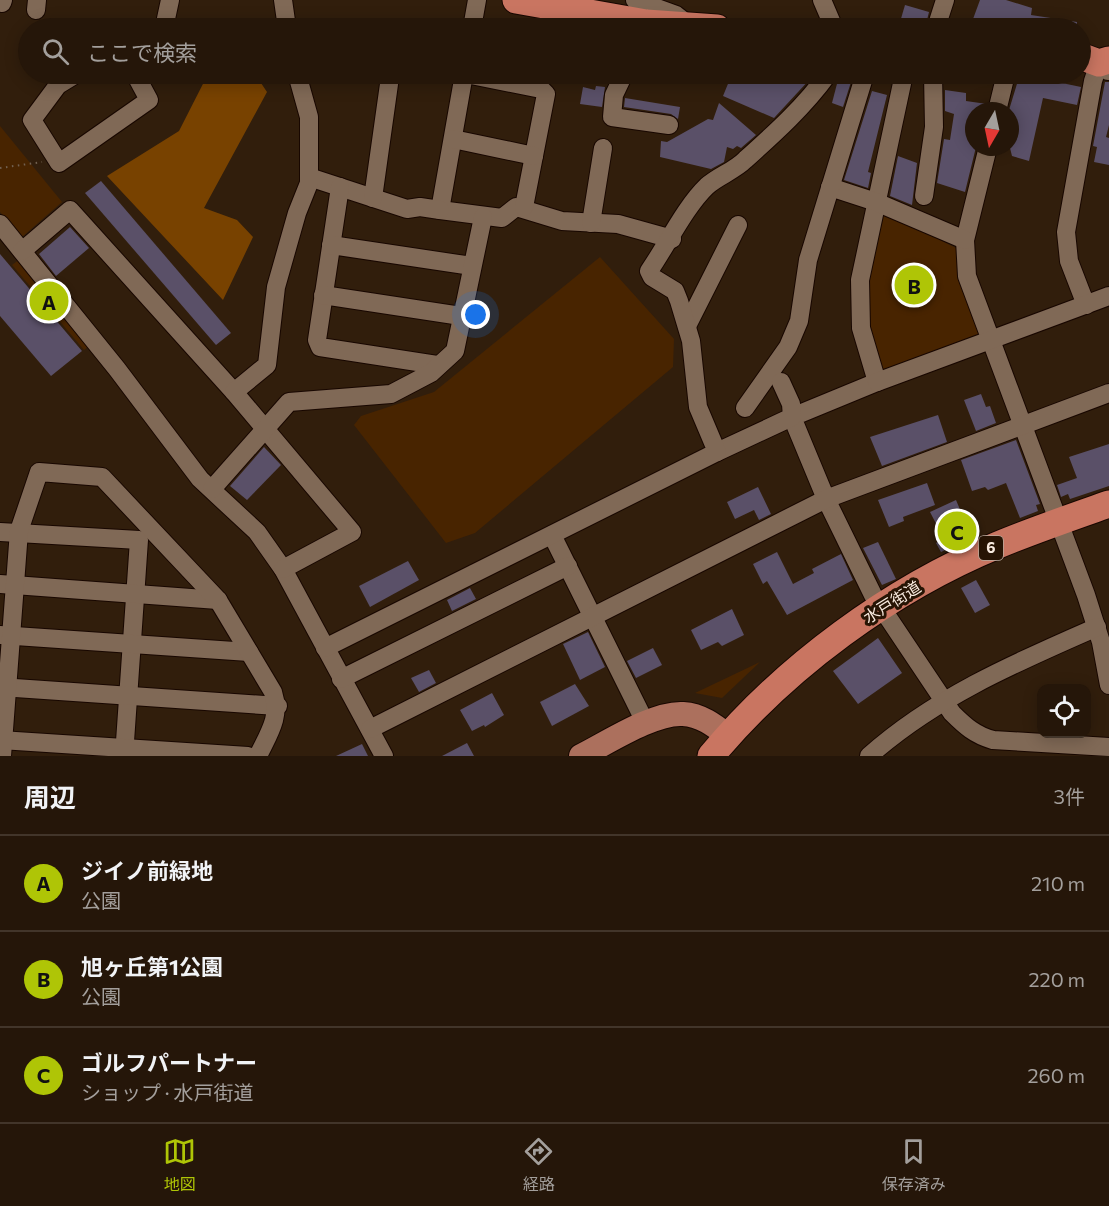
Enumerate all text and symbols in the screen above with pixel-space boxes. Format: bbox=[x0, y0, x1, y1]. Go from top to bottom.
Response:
search box bbox=[18, 18, 1091, 84]
icon: search bbox=[39, 35, 72, 68]
text: ここで検索 bbox=[87, 39, 197, 66]
north arrow bbox=[965, 102, 1019, 156]
pin: B bbox=[894, 262, 934, 308]
pin: A bbox=[29, 278, 68, 324]
your location bbox=[461, 300, 490, 329]
pin: C bbox=[938, 508, 976, 554]
road number: 6 bbox=[979, 536, 1003, 560]
street label: 水戸街道 bbox=[860, 577, 924, 627]
map controls bbox=[1037, 684, 1091, 738]
button: locate bbox=[1037, 684, 1091, 738]
text: 周辺 bbox=[24, 781, 76, 812]
text: 3件 bbox=[1054, 784, 1085, 808]
text: ジイノ前緑地 bbox=[81, 857, 213, 884]
text: A bbox=[36, 871, 51, 895]
text: 210 m bbox=[1031, 871, 1085, 895]
text: 公園 bbox=[81, 888, 121, 912]
text: 旭ヶ丘第1公園 bbox=[81, 953, 223, 980]
text: B bbox=[37, 967, 50, 991]
text: 220 m bbox=[1029, 967, 1085, 991]
text: 公園 bbox=[81, 984, 121, 1008]
text: ゴルフパートナー bbox=[81, 1049, 257, 1076]
text: C bbox=[37, 1063, 50, 1087]
text: 260 m bbox=[1027, 1063, 1085, 1087]
text: ショップ · 水戸街道 bbox=[81, 1080, 253, 1104]
tab: 地図 bbox=[163, 1135, 196, 1195]
tab: 経路 bbox=[522, 1135, 555, 1195]
tab: 保存済み bbox=[882, 1135, 946, 1195]

